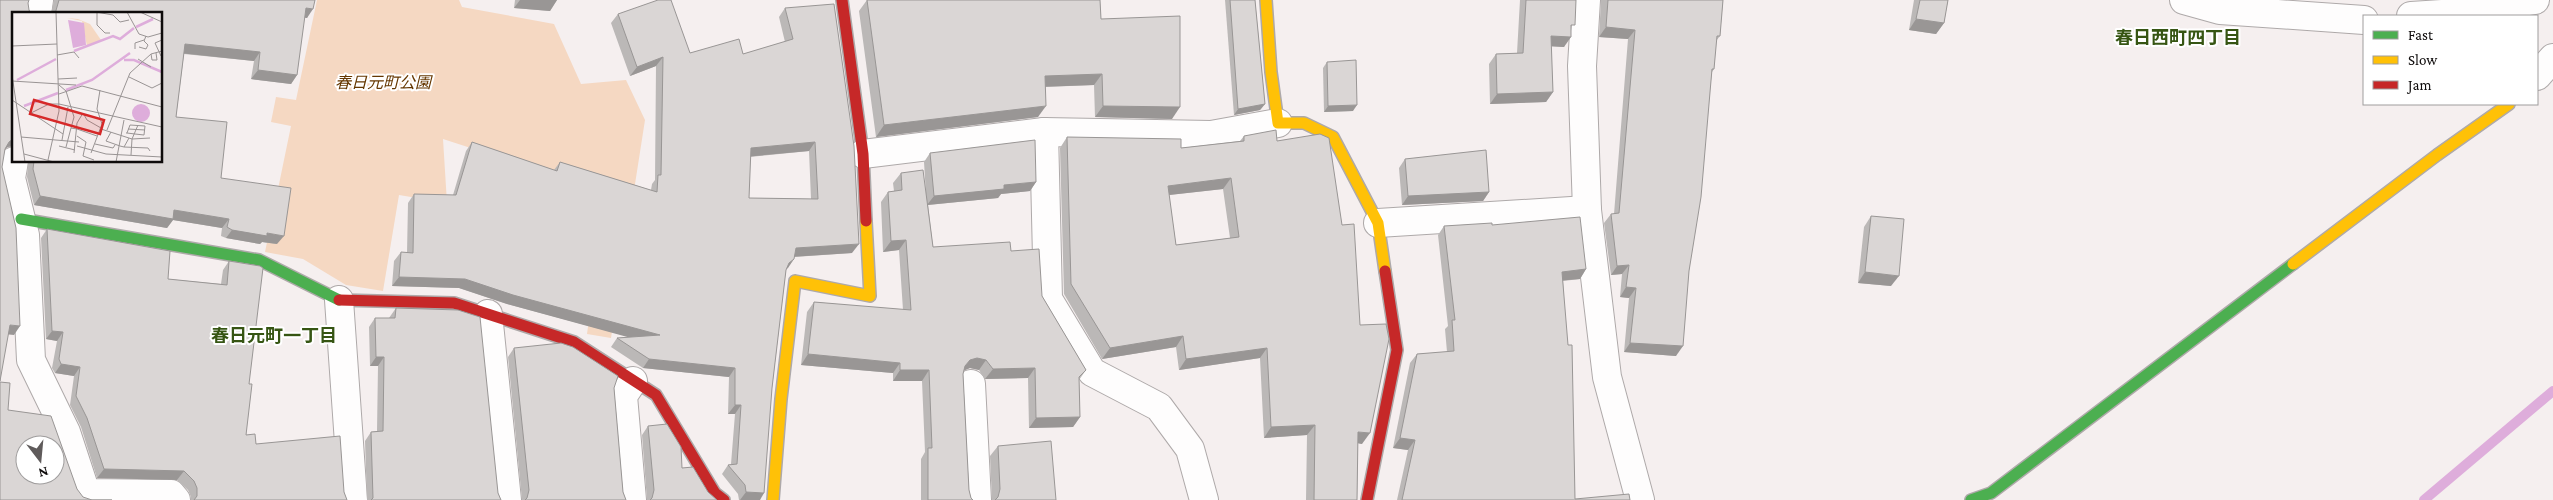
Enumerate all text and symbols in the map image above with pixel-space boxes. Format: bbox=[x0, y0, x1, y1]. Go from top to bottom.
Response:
inset map bbox=[12, 12, 162, 162]
legend bbox=[2363, 15, 2538, 105]
text: Fast bbox=[2408, 27, 2434, 43]
district label: 春日西町四丁目 bbox=[2115, 28, 2241, 48]
text: Slow bbox=[2408, 52, 2438, 68]
park label: 春日元町公園 bbox=[335, 74, 433, 91]
text: Jam bbox=[2406, 77, 2431, 94]
district label: 春日元町一丁目 bbox=[211, 326, 337, 346]
north arrow bbox=[15, 435, 65, 485]
text: N bbox=[36, 463, 50, 482]

